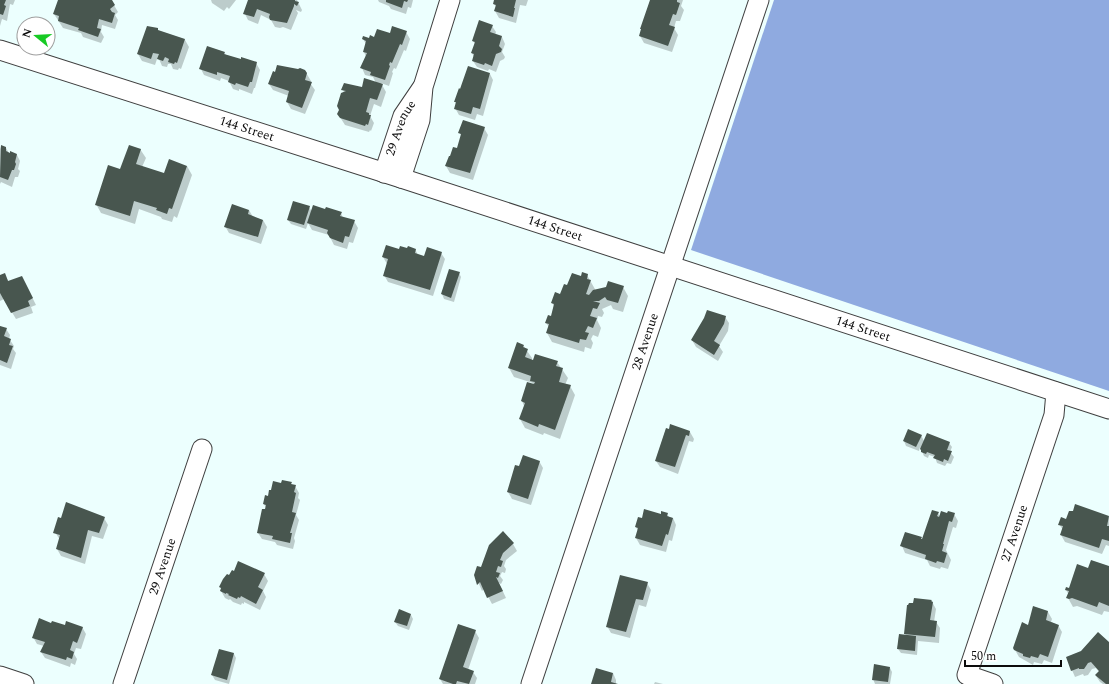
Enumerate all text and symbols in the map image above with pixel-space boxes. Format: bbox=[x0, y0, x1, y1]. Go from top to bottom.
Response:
north arrow bbox=[16, 16, 56, 56]
text: N bbox=[17, 26, 36, 40]
street label: 29 Avenue bbox=[380, 96, 421, 159]
street label: 144 Street bbox=[217, 111, 277, 147]
street label: 144 Street bbox=[525, 210, 586, 247]
street label: 28 Avenue bbox=[626, 310, 664, 373]
street label: 144 Street bbox=[833, 310, 894, 347]
street label: 27 Avenue bbox=[996, 502, 1033, 564]
street label: 29 Avenue bbox=[144, 535, 181, 598]
scale bar bbox=[965, 642, 1061, 668]
text: 50 m bbox=[971, 647, 996, 666]

